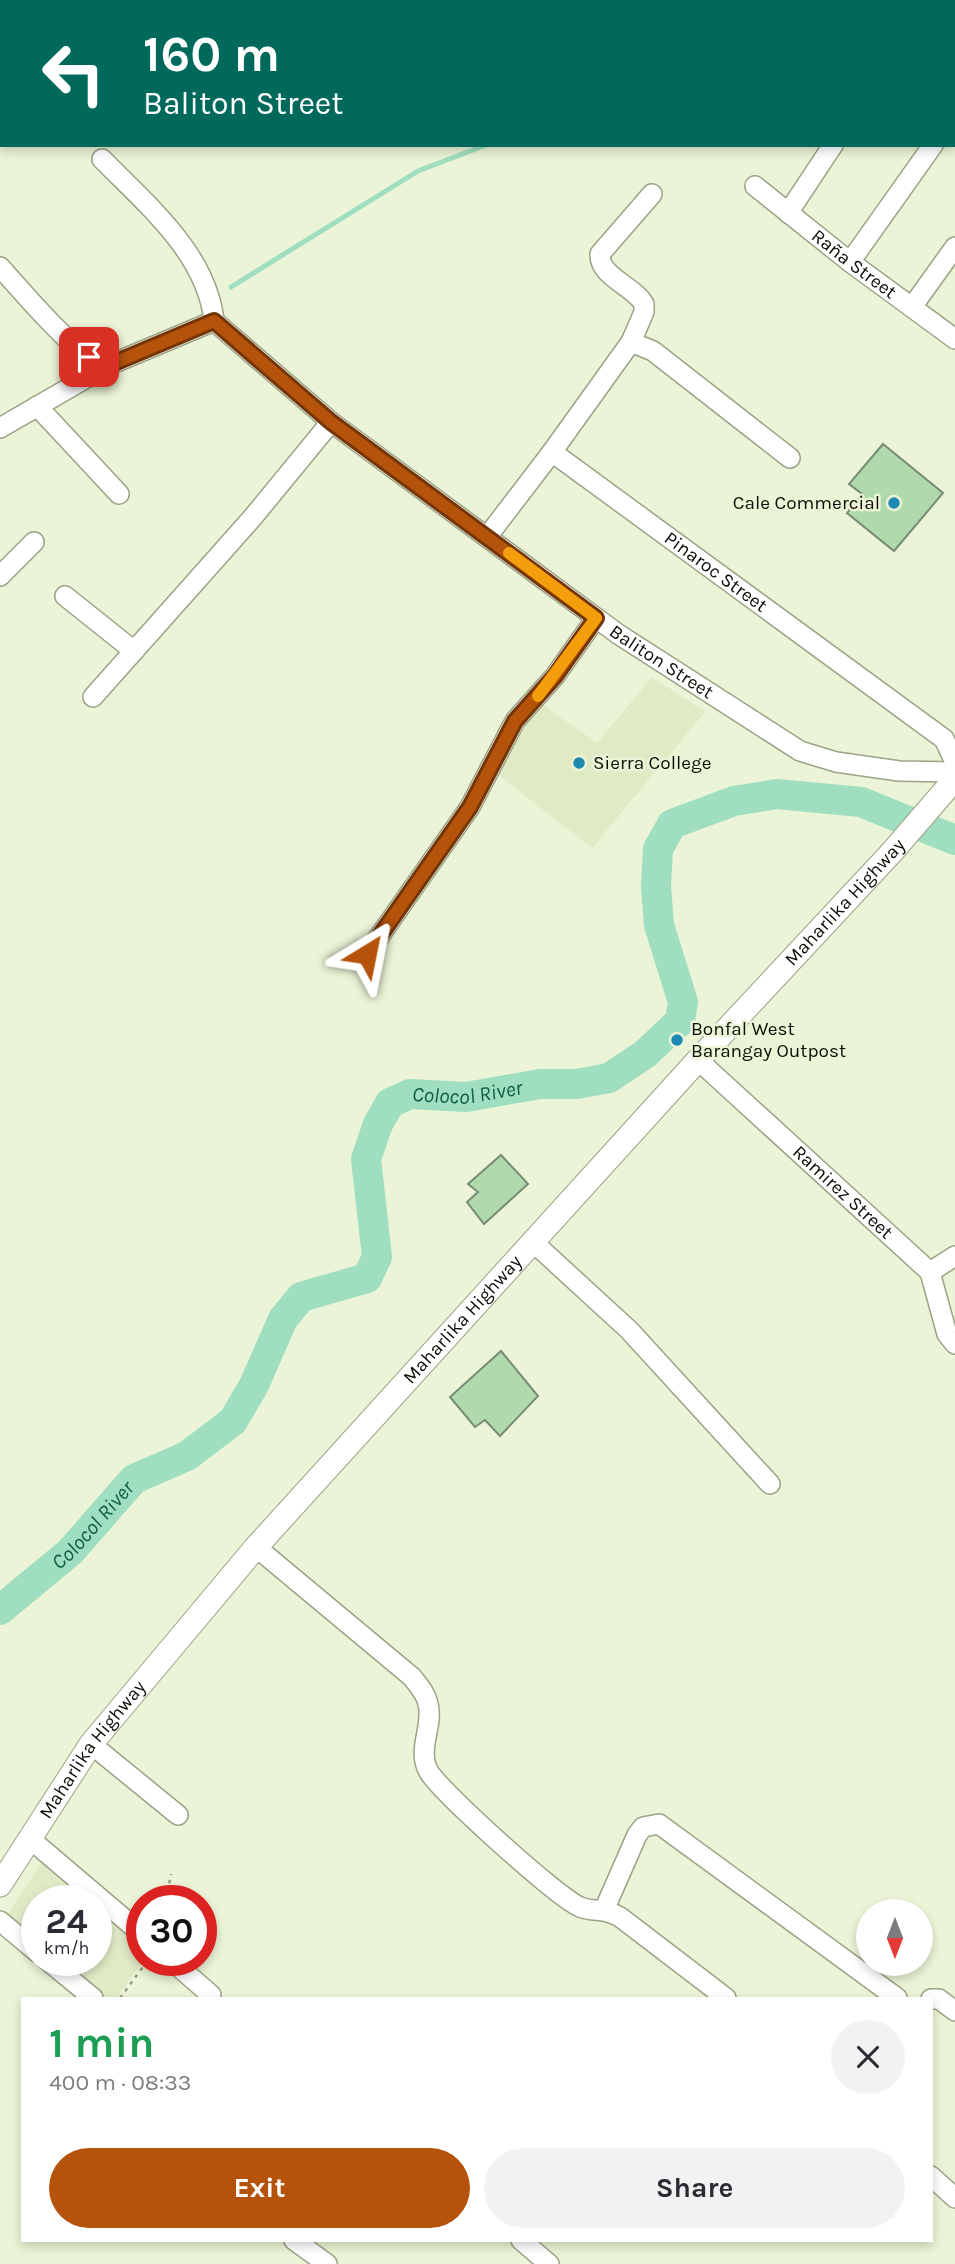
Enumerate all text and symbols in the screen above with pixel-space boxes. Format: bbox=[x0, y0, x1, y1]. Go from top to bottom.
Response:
text: 160 m bbox=[143, 26, 280, 83]
icon: left bbox=[28, 28, 119, 119]
text: Baliton Street bbox=[143, 85, 343, 122]
street label: Raña Street bbox=[807, 225, 901, 303]
pin bbox=[59, 327, 119, 387]
icon: arrive bbox=[70, 338, 108, 376]
place label: Cale Commercial bbox=[733, 492, 880, 514]
marker: Cale Commercial bbox=[886, 495, 902, 511]
street label: Pinaroc Street bbox=[660, 527, 771, 617]
street label: Baliton Street bbox=[605, 620, 717, 703]
place label: Sierra College bbox=[593, 752, 712, 774]
marker: Sierra College bbox=[571, 755, 587, 771]
street label: Maharlika Highway bbox=[780, 834, 910, 970]
position arrow bbox=[330, 917, 404, 991]
place label: Bonfal West Barangay Outpost bbox=[691, 1018, 846, 1062]
marker: Bonfal West Barangay Outpost bbox=[669, 1032, 685, 1048]
water label: Colocol River bbox=[411, 1075, 525, 1109]
street label: Ramirez Street bbox=[788, 1141, 897, 1243]
street label: Maharlika Highway bbox=[399, 1251, 526, 1388]
water label: Colocol River bbox=[47, 1475, 139, 1574]
street label: Maharlika Highway bbox=[35, 1676, 150, 1823]
speed limit sign: 30 bbox=[126, 1885, 217, 1976]
north arrow bbox=[856, 1899, 933, 1976]
map controls bbox=[856, 1899, 933, 1976]
text: 24 bbox=[46, 1901, 88, 1942]
text: km/h bbox=[44, 1937, 89, 1959]
text: 1 min bbox=[49, 2018, 154, 2068]
button: close bbox=[831, 2020, 905, 2094]
text: 400 m · 08:33 bbox=[49, 2069, 191, 2096]
button: Exit bbox=[49, 2148, 470, 2228]
button: Share bbox=[484, 2148, 905, 2228]

